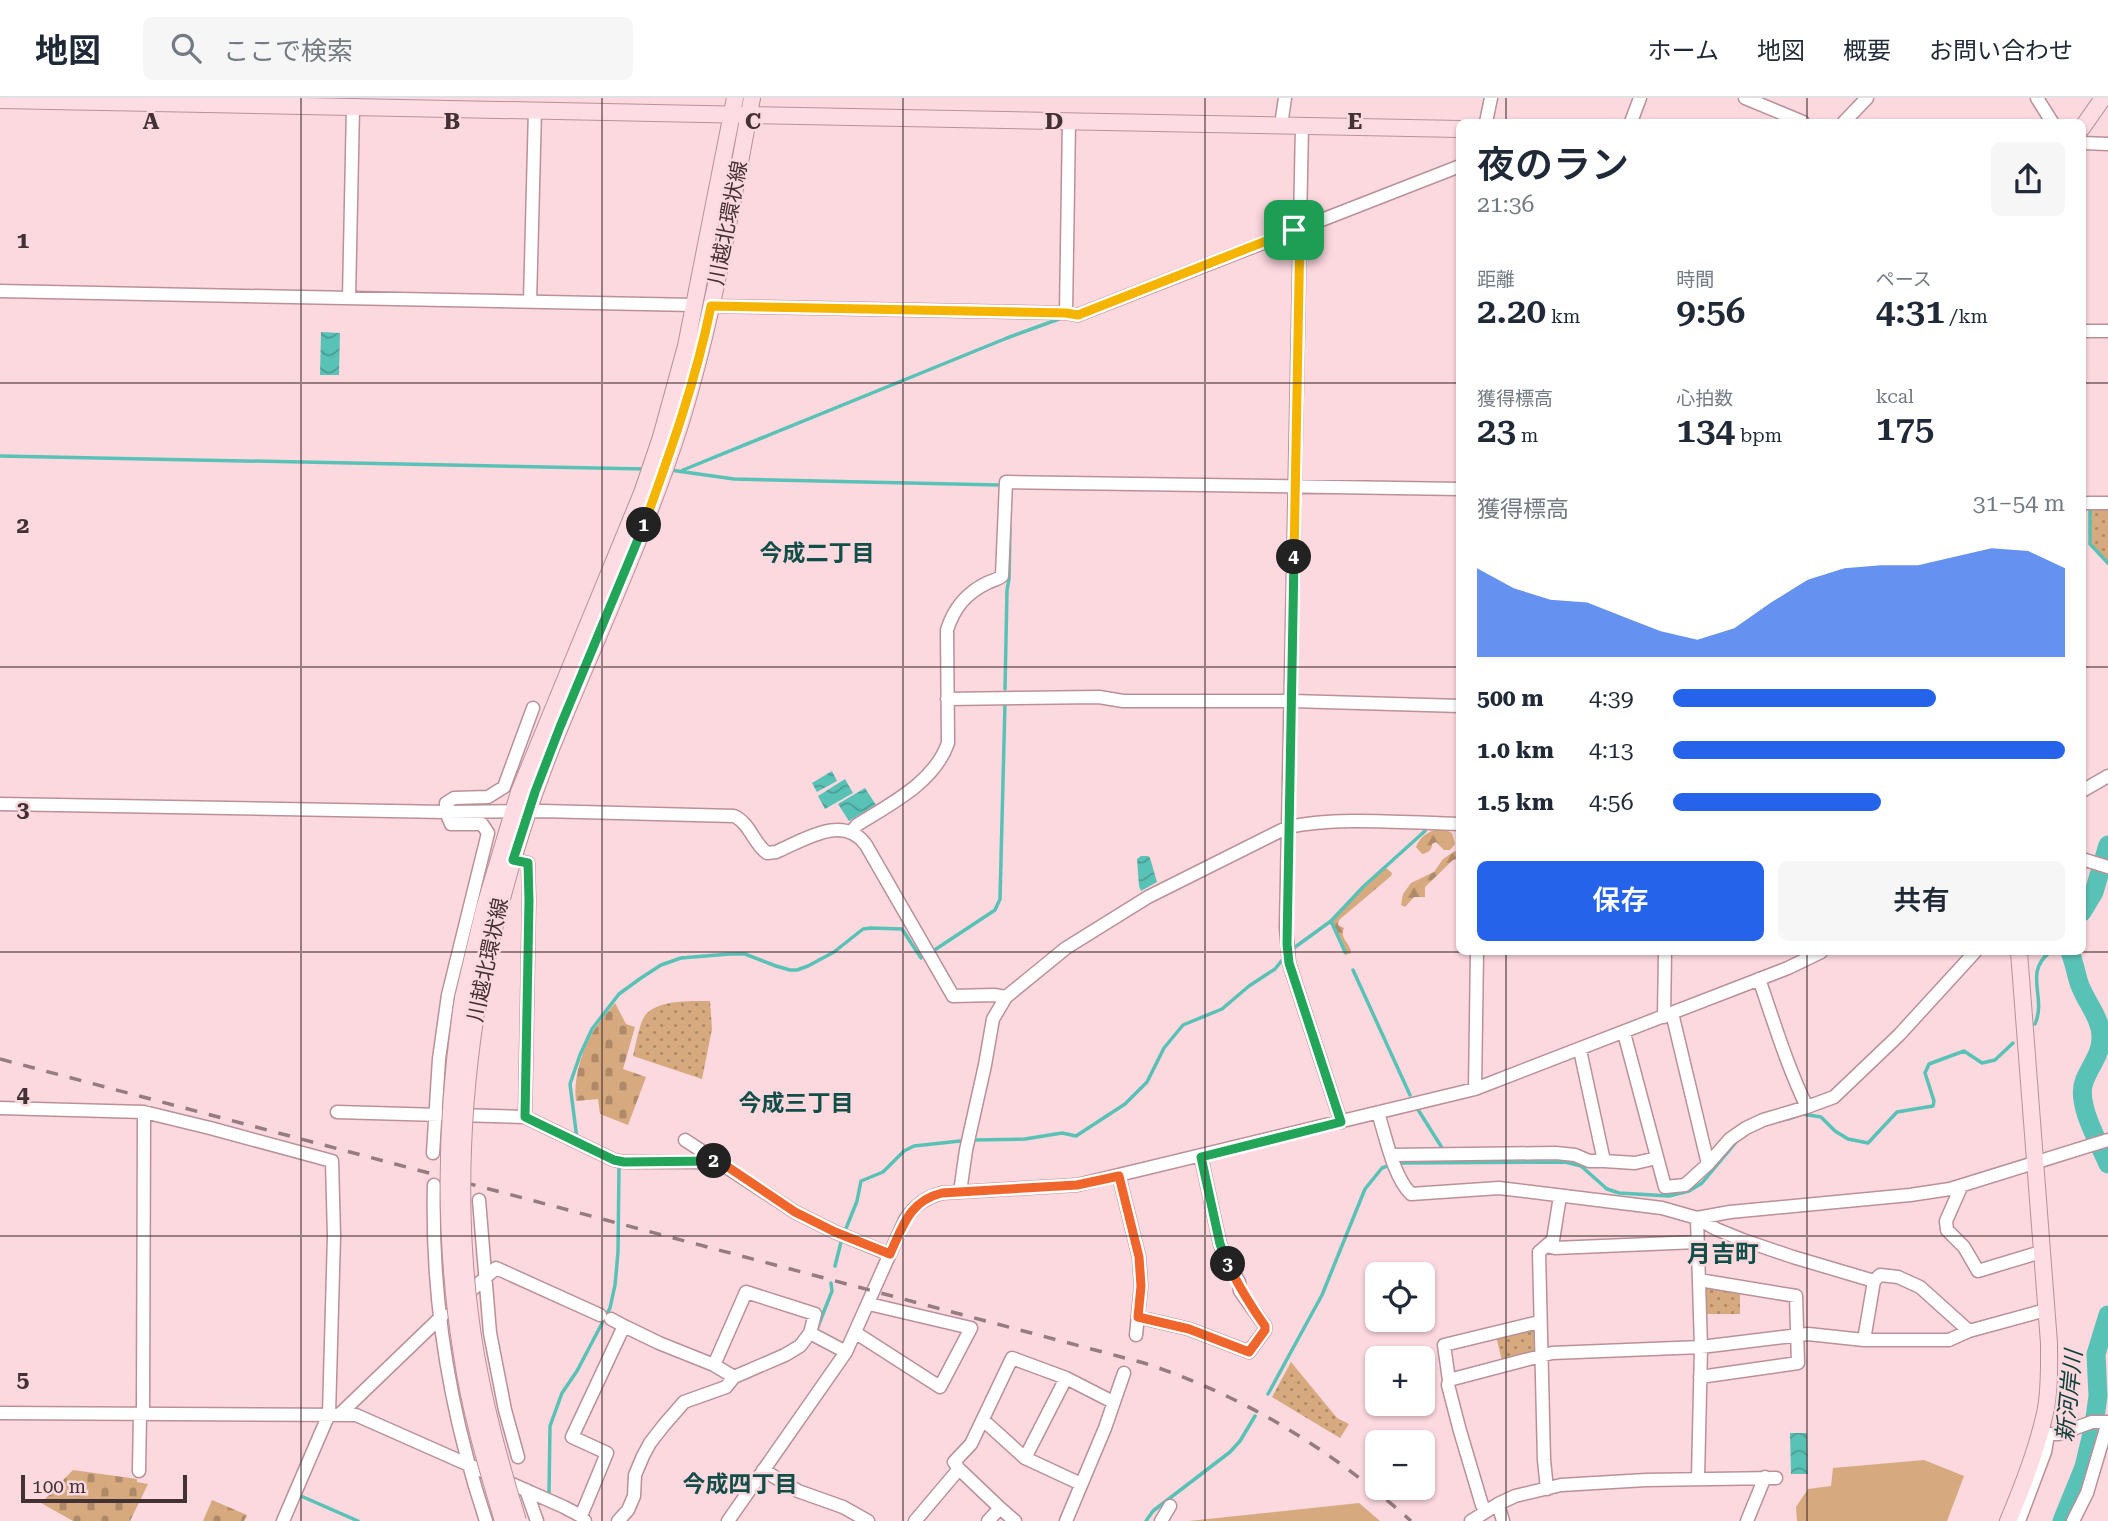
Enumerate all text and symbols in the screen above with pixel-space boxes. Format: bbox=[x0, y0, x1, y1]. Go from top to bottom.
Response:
search box bbox=[143, 17, 633, 80]
icon: search bbox=[167, 29, 205, 67]
text: 地図 bbox=[35, 31, 101, 70]
text: ここで検索 bbox=[223, 36, 353, 66]
text: ホーム bbox=[1648, 37, 1719, 65]
text: 地図 bbox=[1757, 37, 1805, 65]
text: 概要 bbox=[1843, 37, 1891, 65]
text: お問い合わせ bbox=[1929, 37, 2073, 65]
text: A bbox=[143, 108, 160, 135]
text: B bbox=[444, 108, 460, 135]
text: C bbox=[745, 108, 761, 135]
text: D bbox=[1045, 108, 1063, 135]
text: E bbox=[1348, 108, 1362, 135]
button: share bbox=[1991, 142, 2065, 216]
text: 夜のラン bbox=[1477, 143, 1629, 187]
street label: 川越北環状線 bbox=[704, 159, 752, 287]
text: 21:36 bbox=[1477, 191, 1534, 218]
pin bbox=[1264, 200, 1324, 260]
icon: arrive bbox=[1275, 211, 1313, 249]
text: 1 bbox=[17, 227, 30, 254]
text: 距離 bbox=[1477, 268, 1515, 291]
text: 時間 bbox=[1676, 268, 1714, 291]
text: ペース bbox=[1876, 268, 1932, 291]
text: 2.20 bbox=[1477, 291, 1546, 332]
text: 9:56 bbox=[1676, 291, 1745, 332]
text: 4:31 bbox=[1876, 291, 1945, 332]
text: km bbox=[1546, 305, 1580, 328]
text: /km bbox=[1945, 305, 1988, 328]
text: kcal bbox=[1876, 385, 1914, 408]
text: 獲得標高 bbox=[1477, 387, 1553, 410]
text: 心拍数 bbox=[1676, 387, 1733, 410]
text: 175 bbox=[1876, 408, 1934, 449]
text: 23 bbox=[1477, 410, 1516, 451]
text: 134 bbox=[1676, 410, 1735, 451]
text: m bbox=[1516, 424, 1538, 447]
text: bpm bbox=[1735, 424, 1782, 447]
text: 31–54 m bbox=[1973, 490, 2065, 517]
text: 獲得標高 bbox=[1477, 496, 1569, 523]
pin: 1 bbox=[626, 508, 662, 542]
text: 2 bbox=[17, 512, 29, 539]
text: 1 bbox=[638, 513, 649, 536]
district label: 今成二丁目 bbox=[760, 540, 875, 567]
pin: 4 bbox=[1276, 540, 1312, 574]
text: 4 bbox=[1288, 545, 1299, 568]
text: 500 m bbox=[1477, 685, 1544, 712]
text: 4:39 bbox=[1589, 685, 1634, 712]
text: 1.0 km bbox=[1477, 737, 1554, 764]
text: 4:13 bbox=[1589, 737, 1634, 764]
text: 1.5 km bbox=[1477, 789, 1554, 816]
text: 4:56 bbox=[1589, 789, 1634, 816]
text: 3 bbox=[17, 796, 30, 823]
button: 保存 bbox=[1477, 861, 1764, 941]
button: 共有 bbox=[1778, 861, 2065, 941]
street label: 川越北環状線 bbox=[463, 896, 513, 1024]
text: 4 bbox=[17, 1081, 30, 1108]
district label: 今成三丁目 bbox=[739, 1090, 854, 1117]
pin: 2 bbox=[696, 1144, 732, 1178]
text: 2 bbox=[708, 1149, 719, 1172]
district label: 月吉町 bbox=[1687, 1240, 1759, 1268]
pin: 3 bbox=[1210, 1246, 1246, 1282]
text: 3 bbox=[1222, 1252, 1233, 1275]
map controls bbox=[1365, 1262, 1435, 1500]
button: locate bbox=[1365, 1262, 1435, 1332]
button: + bbox=[1365, 1346, 1435, 1416]
water label: 新河岸川 bbox=[2051, 1346, 2088, 1443]
text: 5 bbox=[17, 1366, 30, 1393]
button: − bbox=[1365, 1430, 1435, 1500]
district label: 今成四丁目 bbox=[683, 1471, 798, 1498]
scale bar bbox=[21, 1472, 187, 1504]
text: 100 m bbox=[32, 1475, 86, 1498]

